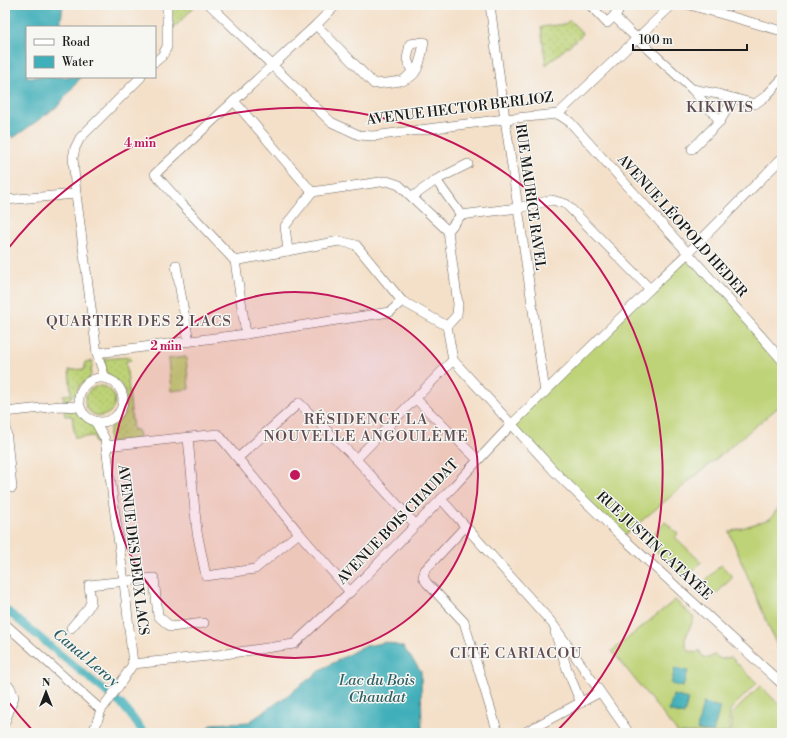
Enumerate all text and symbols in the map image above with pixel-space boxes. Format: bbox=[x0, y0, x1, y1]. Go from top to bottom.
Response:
legend bbox=[26, 26, 156, 78]
scale bar bbox=[633, 26, 747, 52]
text: 100 m bbox=[639, 33, 673, 48]
text: Road bbox=[62, 35, 90, 50]
text: Water bbox=[61, 55, 94, 70]
street label: AVENUE HECTOR BERLIOZ bbox=[364, 89, 555, 130]
district label: KIKIWIS bbox=[686, 98, 754, 117]
street label: RUE MAURICE RAVEL bbox=[511, 123, 549, 271]
text: 4 min bbox=[124, 136, 157, 151]
street label: AVENUE LÉOPOLD HEDER bbox=[613, 149, 752, 301]
district label: QUARTIER DES 2 LACS bbox=[46, 312, 232, 331]
text: 2 min bbox=[150, 339, 182, 354]
district label: RÉSIDENCE LA NOUVELLE ANGOULÈME bbox=[263, 409, 469, 446]
street label: AVENUE BOIS CHAUDAT bbox=[333, 455, 463, 589]
street label: AVENUE DES DEUX LACS bbox=[113, 463, 152, 636]
centre of rings bbox=[288, 468, 302, 482]
street label: RUE JUSTIN CATAYÉE bbox=[592, 486, 717, 604]
water label: Canal Leroy bbox=[49, 625, 124, 692]
district label: CITÉ CARIACOU bbox=[450, 643, 582, 663]
water label: Lac du Bois Chaudat bbox=[338, 671, 415, 707]
north arrow bbox=[26, 672, 66, 712]
text: N bbox=[42, 676, 51, 690]

